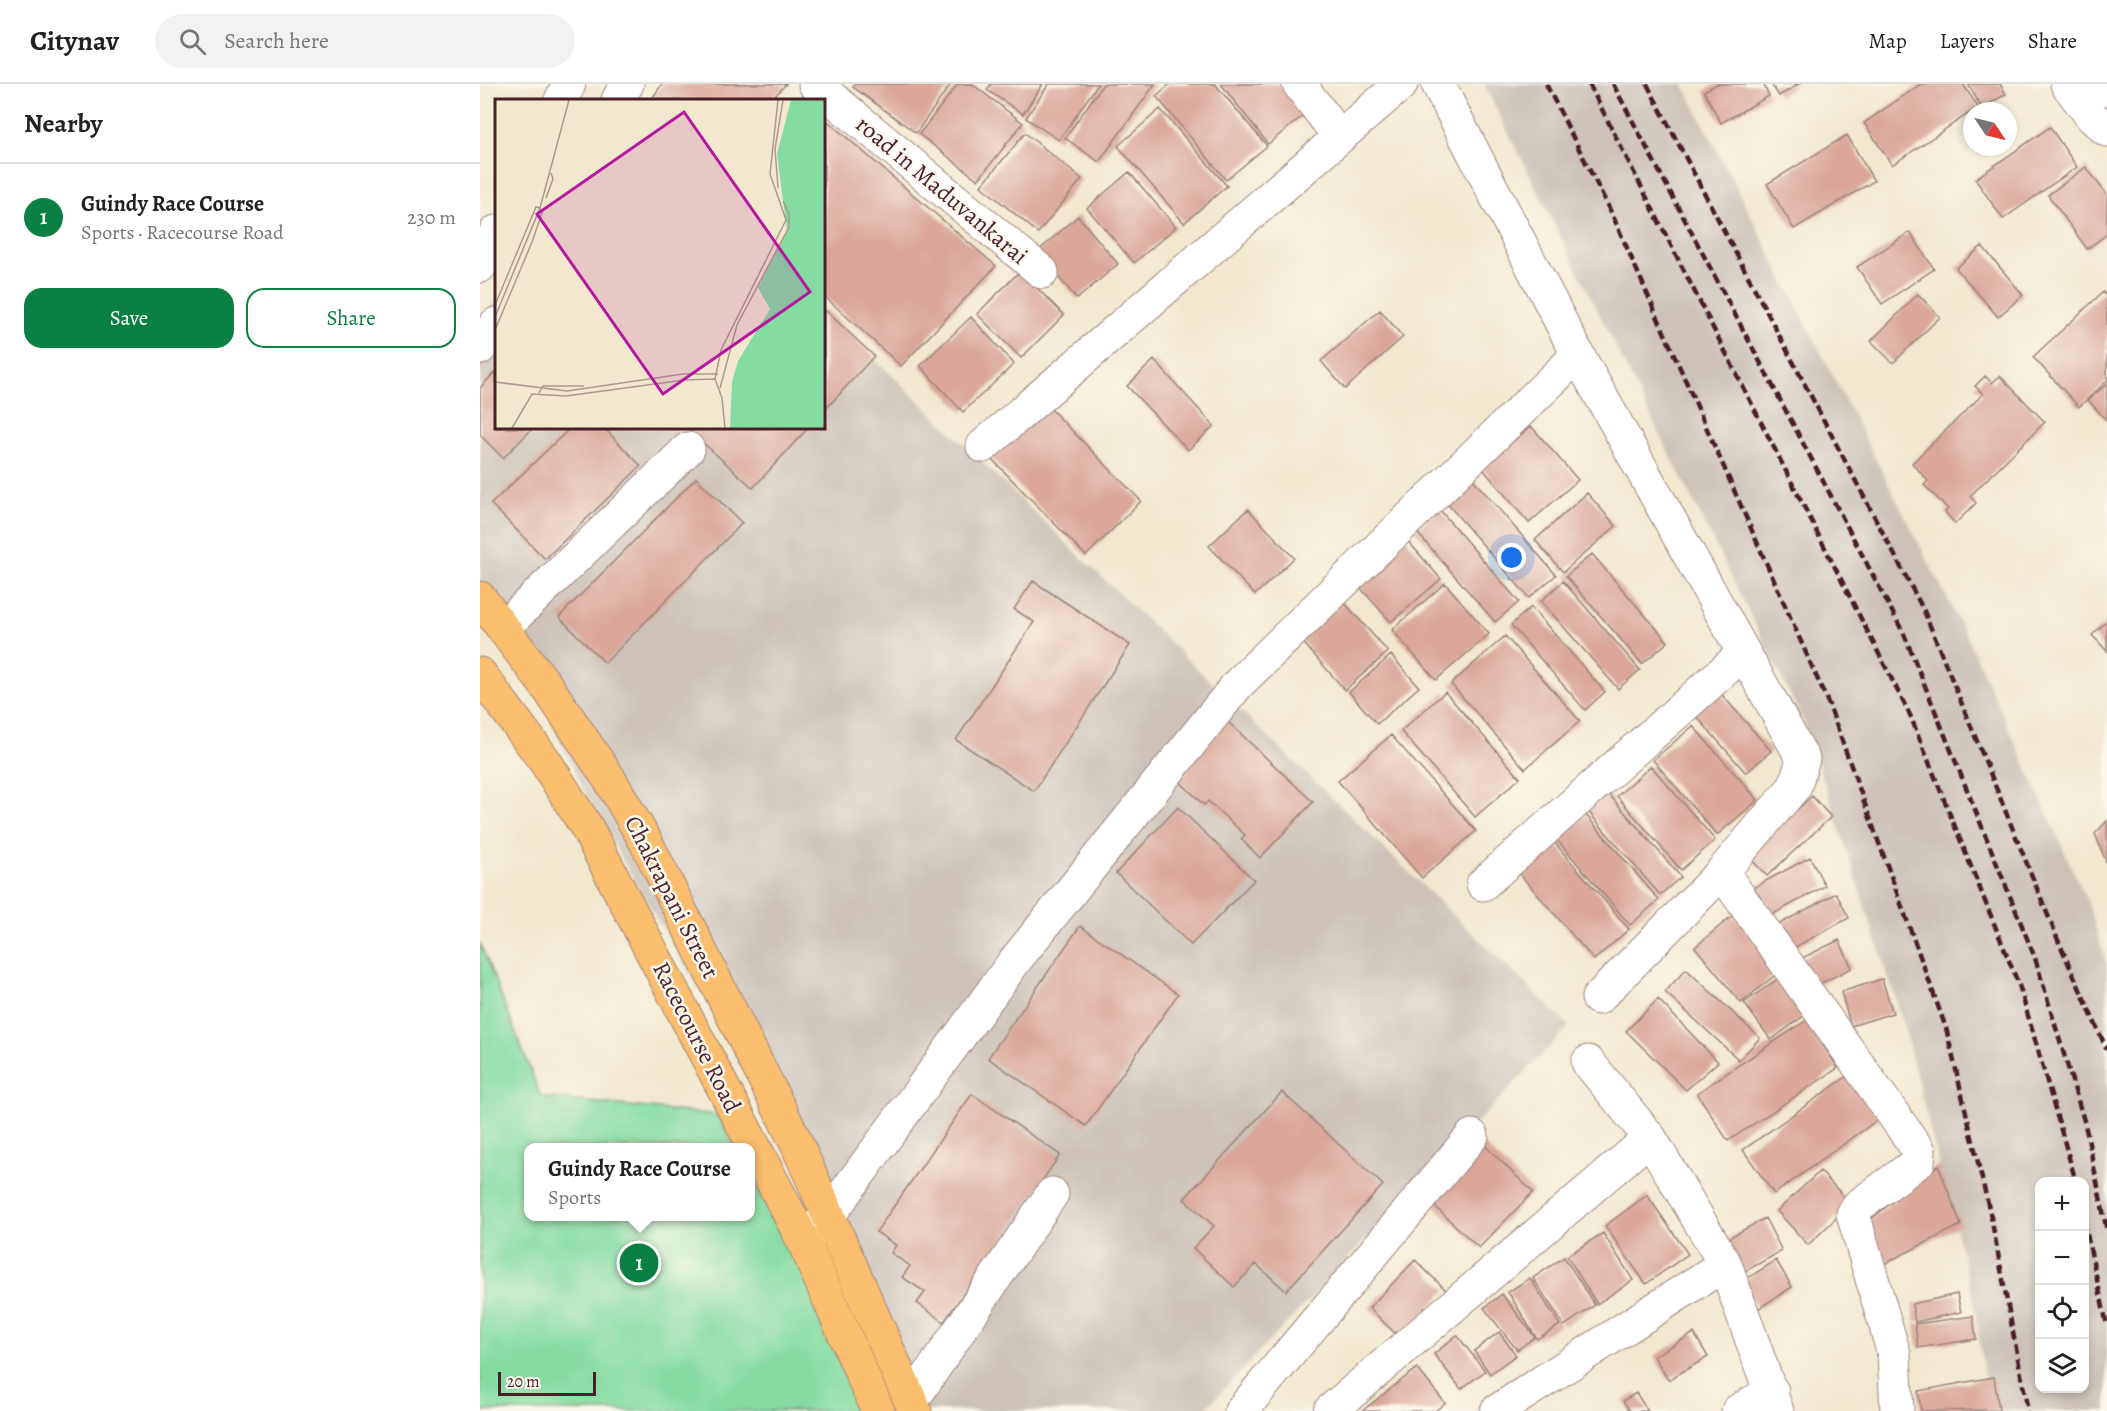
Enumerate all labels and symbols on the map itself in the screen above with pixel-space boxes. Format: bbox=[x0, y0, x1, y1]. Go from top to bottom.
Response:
inset map bbox=[495, 99, 825, 429]
north arrow bbox=[1963, 102, 2017, 156]
street label: road in Maduvankarai bbox=[849, 108, 1035, 272]
your location bbox=[1497, 543, 1526, 572]
street label: Chakrapani Street bbox=[617, 810, 727, 984]
street label: Racecourse Road bbox=[645, 956, 749, 1118]
pin: 1 bbox=[620, 1240, 658, 1286]
scale bar bbox=[498, 1369, 596, 1396]

